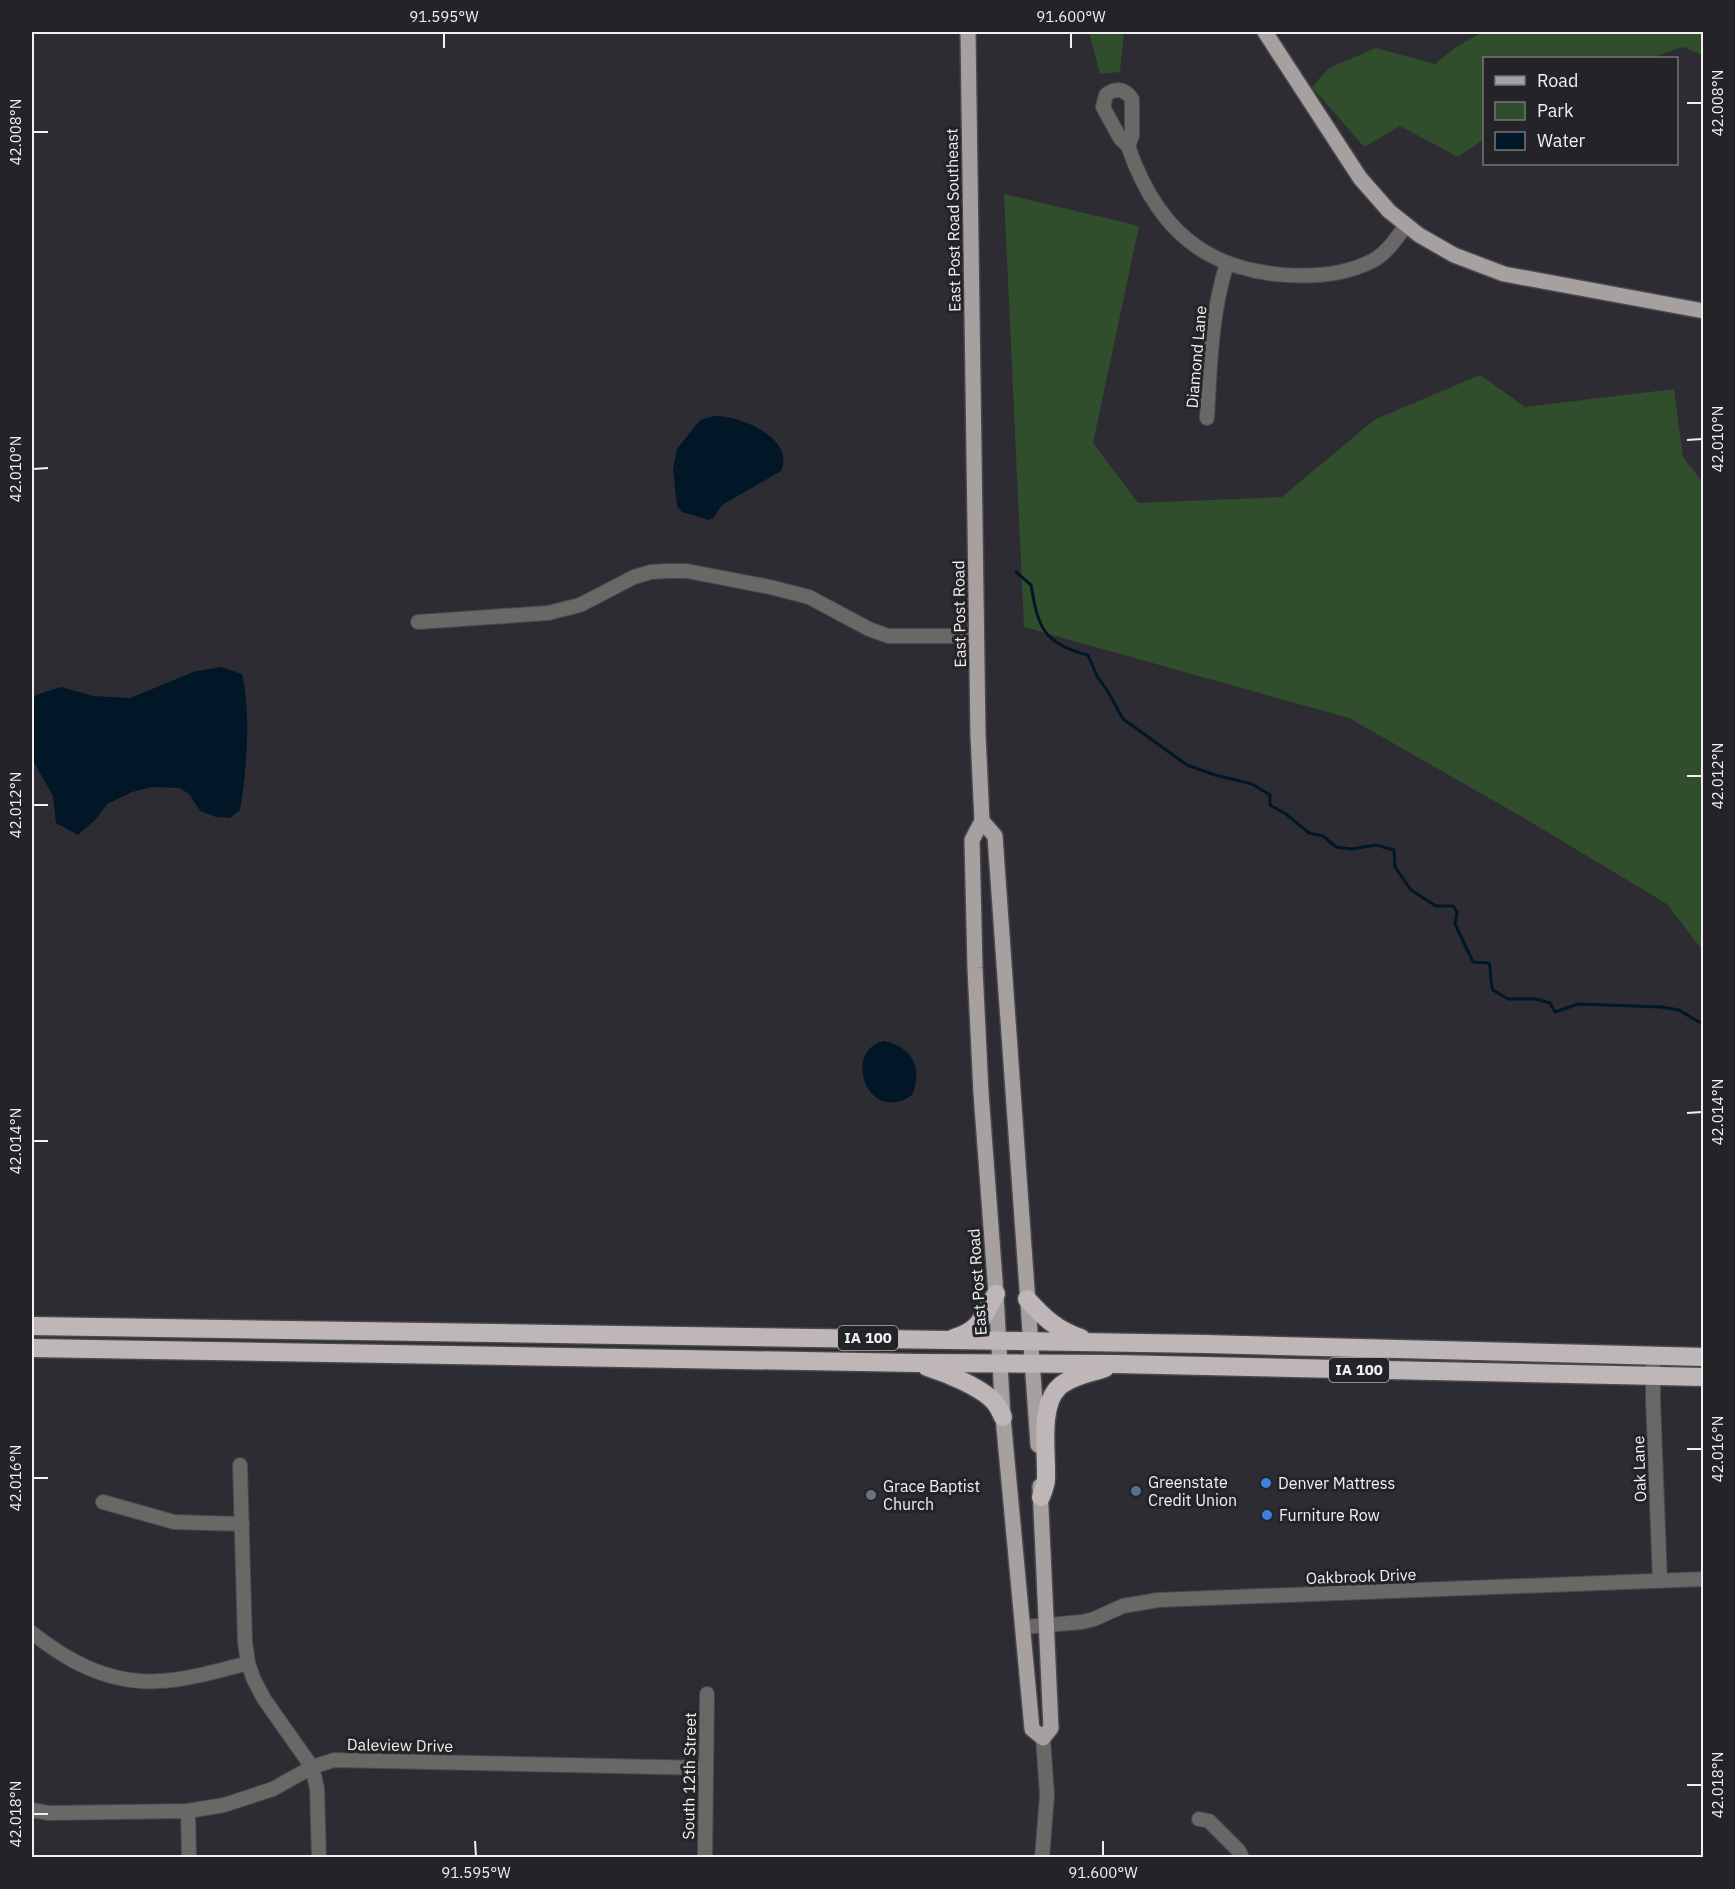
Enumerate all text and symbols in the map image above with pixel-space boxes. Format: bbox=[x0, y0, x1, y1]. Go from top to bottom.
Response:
text: 91.595°W bbox=[409, 7, 479, 26]
text: 91.600°W bbox=[1036, 7, 1106, 26]
legend bbox=[1483, 57, 1678, 165]
text: Road bbox=[1537, 69, 1578, 92]
text: 42.008°N bbox=[1708, 70, 1727, 136]
text: 42.008°N bbox=[6, 99, 25, 165]
text: Park bbox=[1537, 99, 1574, 122]
street label: East Post Road Southeast bbox=[941, 128, 965, 312]
text: Water bbox=[1537, 129, 1586, 152]
street label: Diamond Lane bbox=[1182, 305, 1210, 409]
text: 42.010°N bbox=[1708, 406, 1727, 472]
text: 42.010°N bbox=[6, 436, 25, 502]
street label: East Post Road bbox=[948, 560, 970, 668]
text: 42.012°N bbox=[1708, 743, 1727, 809]
text: 42.012°N bbox=[6, 772, 25, 838]
text: 42.014°N bbox=[1708, 1079, 1727, 1145]
text: 42.014°N bbox=[6, 1108, 25, 1174]
street label: East Post Road bbox=[963, 1228, 991, 1336]
road number: IA 100 bbox=[838, 1326, 898, 1350]
road number: IA 100 bbox=[1329, 1358, 1389, 1382]
text: 42.016°N bbox=[1708, 1416, 1727, 1482]
street label: Oak Lane bbox=[1628, 1435, 1650, 1503]
text: 42.016°N bbox=[6, 1445, 25, 1511]
place label: Greenstate Credit Union bbox=[1148, 1472, 1237, 1510]
place label: Denver Mattress bbox=[1278, 1473, 1395, 1493]
place label: Grace Baptist Church bbox=[883, 1476, 980, 1514]
marker: Denver Mattress bbox=[1259, 1476, 1273, 1490]
marker: Greenstate Credit Union bbox=[1129, 1484, 1143, 1498]
marker: Grace Baptist Church bbox=[864, 1488, 878, 1502]
place label: Furniture Row bbox=[1279, 1505, 1380, 1525]
marker: Furniture Row bbox=[1260, 1508, 1274, 1522]
street label: Oakbrook Drive bbox=[1305, 1564, 1417, 1588]
street label: South 12th Street bbox=[678, 1712, 700, 1840]
street label: Daleview Drive bbox=[347, 1734, 453, 1756]
text: 42.018°N bbox=[1708, 1752, 1727, 1818]
text: 42.018°N bbox=[6, 1781, 25, 1847]
text: 91.595°W bbox=[441, 1863, 511, 1882]
text: 91.600°W bbox=[1068, 1863, 1138, 1882]

